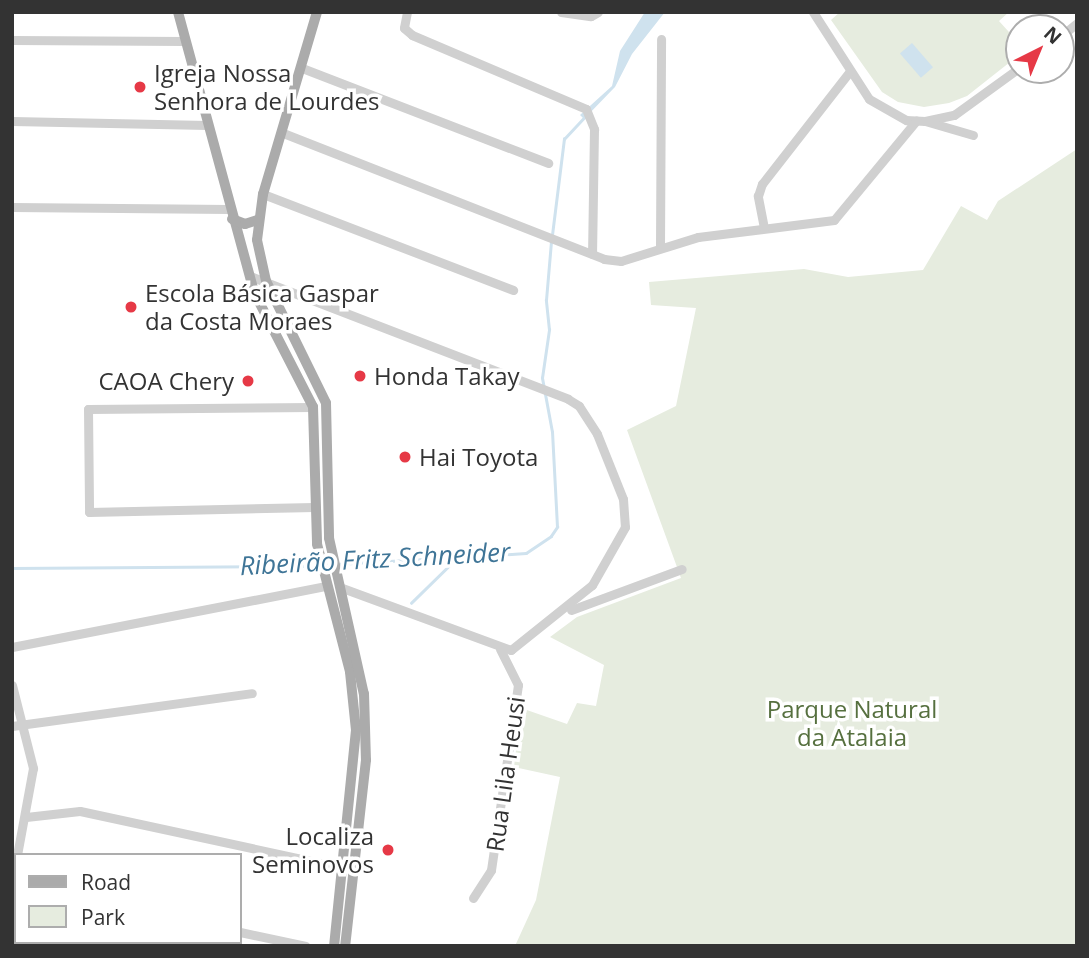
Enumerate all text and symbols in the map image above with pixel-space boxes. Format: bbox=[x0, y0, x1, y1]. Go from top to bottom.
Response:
north arrow bbox=[1005, 14, 1075, 84]
text: N bbox=[1038, 20, 1067, 50]
place label: Igreja Nossa Senhora de Lourdes bbox=[154, 59, 379, 115]
marker: Igreja Nossa Senhora de Lourdes bbox=[132, 79, 148, 95]
place label: Escola Básica Gaspar da Costa Moraes bbox=[145, 279, 379, 335]
marker: Escola Básica Gaspar da Costa Moraes bbox=[123, 299, 139, 315]
place label: Honda Takay bbox=[374, 362, 520, 390]
place label: CAOA Chery bbox=[98, 367, 234, 395]
marker: Honda Takay bbox=[352, 368, 368, 384]
marker: CAOA Chery bbox=[240, 373, 256, 389]
place label: Hai Toyota bbox=[419, 443, 538, 471]
marker: Hai Toyota bbox=[397, 449, 413, 465]
water label: Ribeirão Fritz Schneider bbox=[239, 536, 511, 582]
street label: Rua Lila Heusi bbox=[480, 694, 530, 854]
park label: Parque Natural da Atalaia bbox=[767, 695, 937, 751]
place label: Localiza Seminovos bbox=[252, 822, 374, 878]
marker: Localiza Seminovos bbox=[380, 842, 396, 858]
legend bbox=[14, 853, 242, 944]
text: Road bbox=[81, 868, 131, 896]
text: Park bbox=[81, 903, 125, 931]

